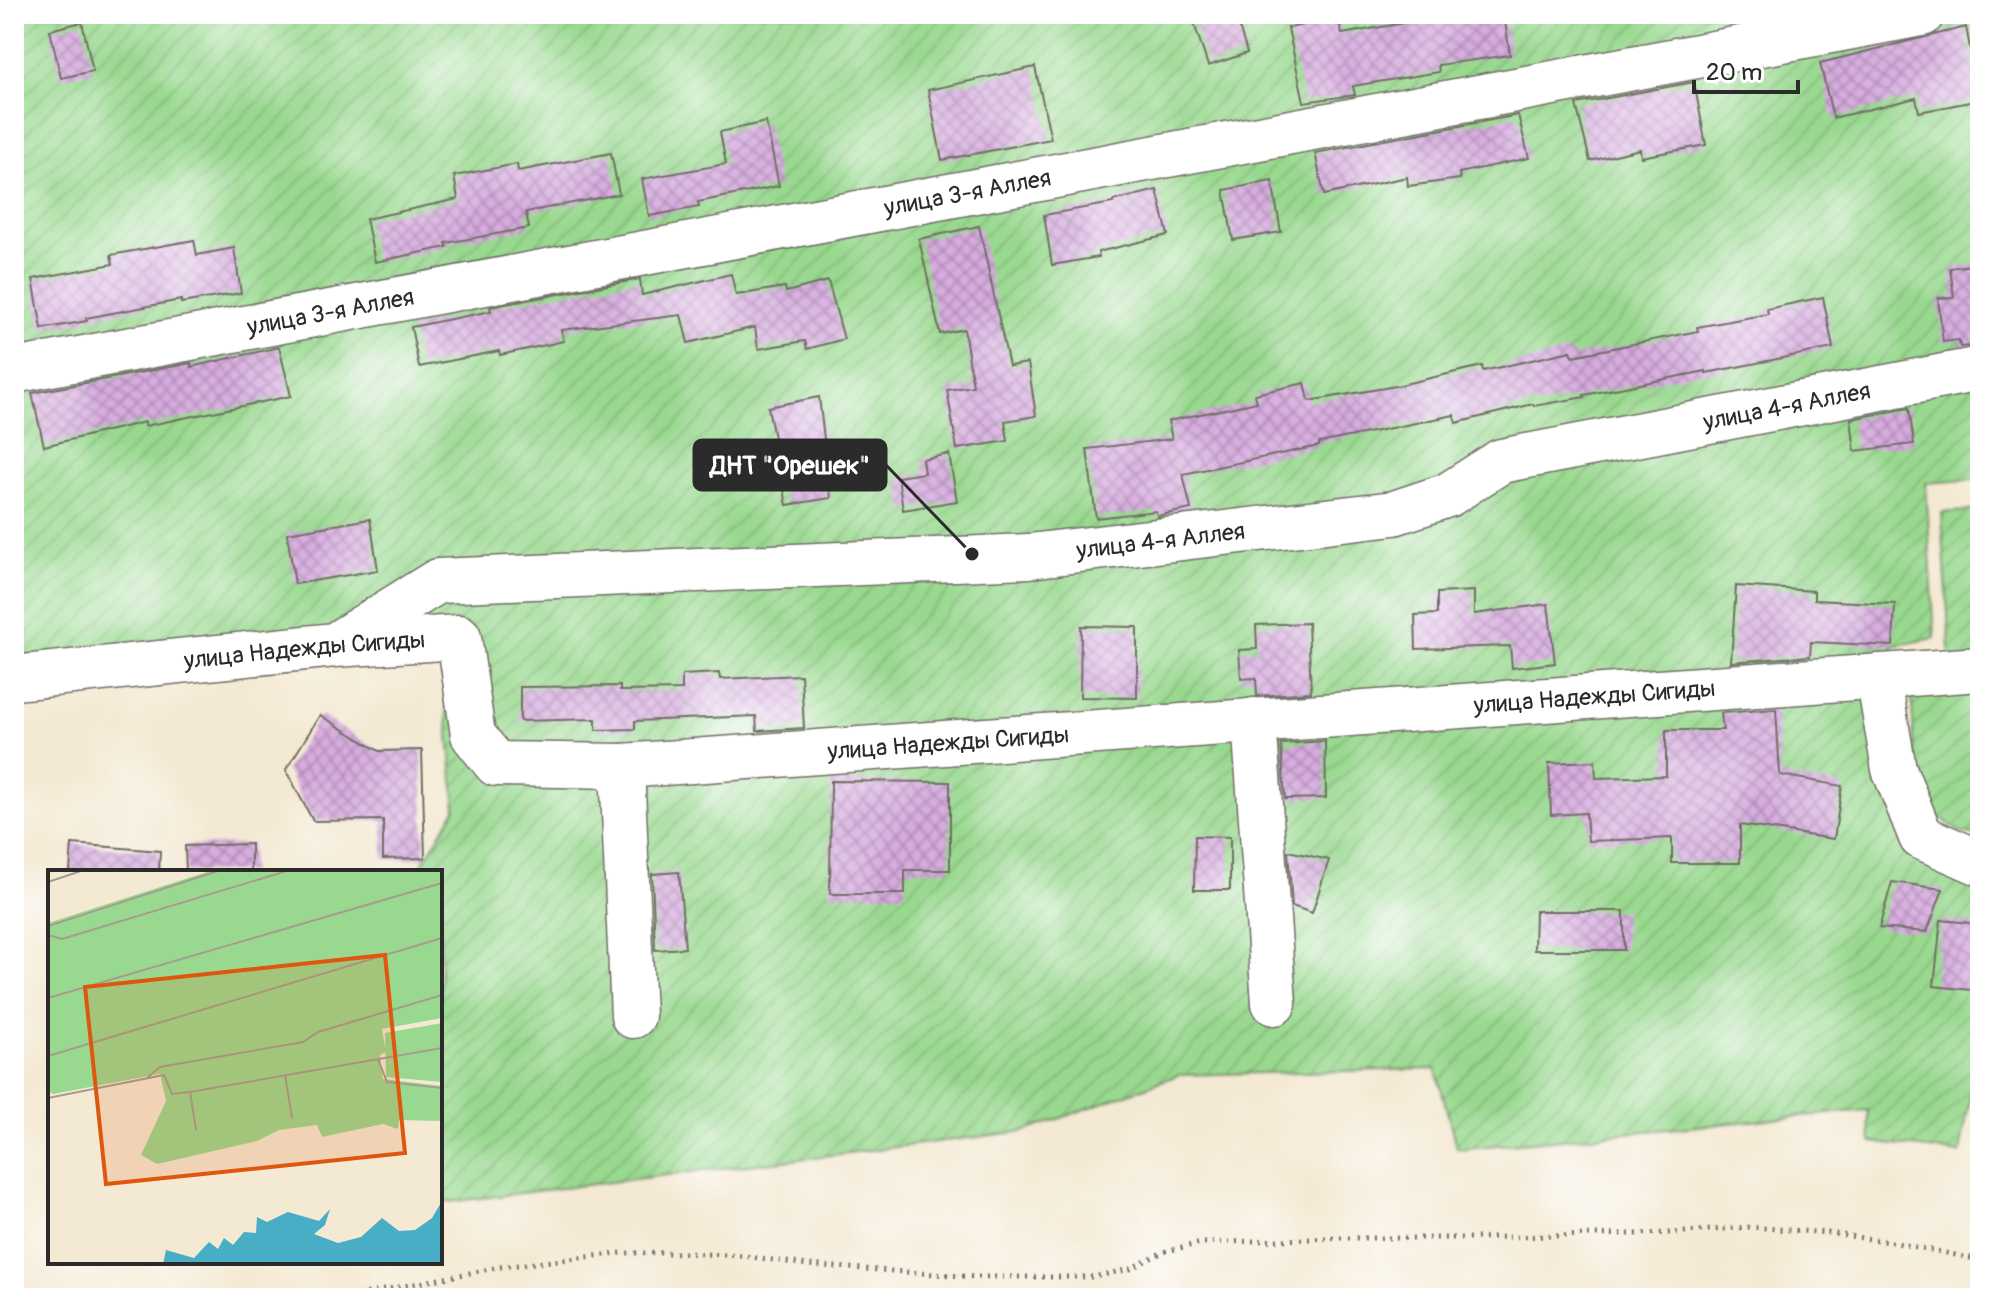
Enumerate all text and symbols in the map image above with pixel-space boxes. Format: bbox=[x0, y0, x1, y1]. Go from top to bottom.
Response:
scale bar bbox=[1694, 44, 1798, 94]
text: 20 m bbox=[1706, 58, 1762, 87]
street label: улица 3-я Аллея bbox=[881, 163, 1053, 223]
street label: улица 3-я Аллея bbox=[244, 282, 416, 342]
street label: улица 4-я Аллея bbox=[1700, 376, 1873, 437]
callout: ДНТ "Орешек" bbox=[694, 440, 886, 490]
text: ДНТ "Орешек" bbox=[708, 450, 870, 482]
street label: улица 4-я Аллея bbox=[1074, 516, 1246, 565]
street label: улица Надежды Сигиды bbox=[181, 625, 426, 675]
street label: улица Надежды Сигиды bbox=[1472, 673, 1716, 720]
street label: улица Надежды Сигиды bbox=[825, 720, 1070, 766]
inset map bbox=[48, 870, 442, 1264]

